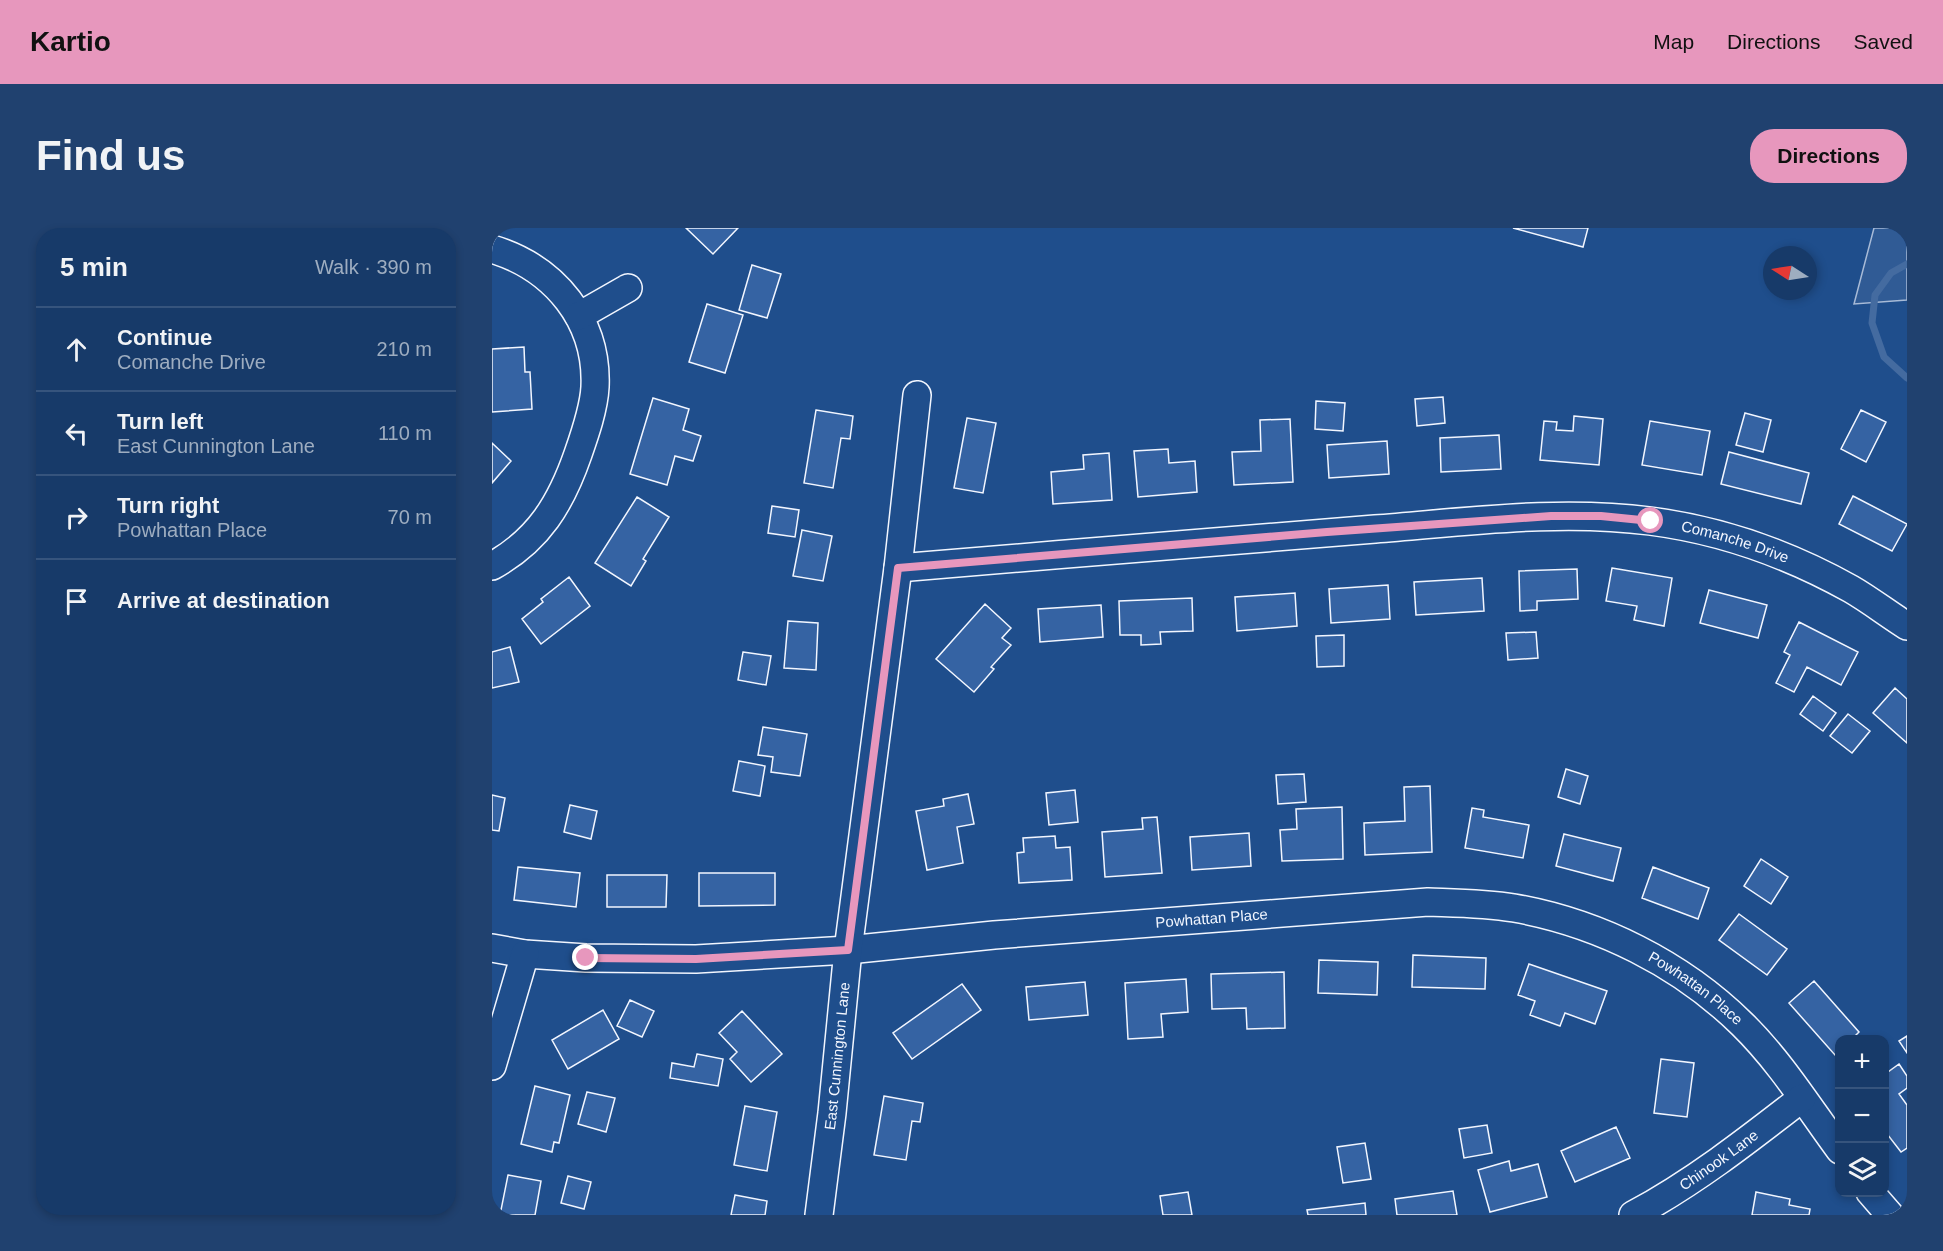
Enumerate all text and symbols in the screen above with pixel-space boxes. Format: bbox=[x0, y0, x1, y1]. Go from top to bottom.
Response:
text: Kartio bbox=[30, 26, 111, 57]
text: Map bbox=[1653, 30, 1694, 53]
text: Directions bbox=[1727, 30, 1820, 53]
text: Saved bbox=[1853, 30, 1913, 53]
button: Directions bbox=[1750, 129, 1907, 183]
text: Find us bbox=[36, 132, 185, 179]
north arrow bbox=[1763, 246, 1817, 300]
text: 5 min bbox=[60, 252, 128, 282]
text: Walk · 390 m bbox=[315, 256, 432, 278]
text: Continue bbox=[117, 325, 212, 350]
icon: ahead bbox=[60, 333, 93, 366]
text: 210 m bbox=[376, 338, 432, 360]
text: Comanche Drive bbox=[117, 351, 266, 373]
text: Turn left bbox=[117, 409, 203, 434]
icon: left bbox=[60, 417, 93, 450]
text: 110 m bbox=[378, 422, 432, 444]
text: East Cunnington Lane bbox=[117, 435, 315, 457]
text: Turn right bbox=[117, 493, 219, 518]
icon: right bbox=[60, 501, 93, 534]
text: 70 m bbox=[388, 506, 432, 528]
route start bbox=[1637, 507, 1663, 533]
street label: Comanche Drive bbox=[1680, 517, 1792, 566]
text: Powhattan Place bbox=[117, 519, 267, 541]
icon: arrive bbox=[60, 585, 93, 618]
text: Arrive at destination bbox=[117, 588, 330, 613]
street label: Powhattan Place bbox=[1155, 905, 1268, 931]
route end bbox=[572, 944, 598, 970]
street label: Powhattan Place bbox=[1646, 948, 1746, 1028]
street label: East Cunnington Lane bbox=[821, 981, 853, 1131]
map controls bbox=[1835, 1035, 1889, 1197]
button: + bbox=[1835, 1035, 1889, 1089]
button: − bbox=[1835, 1089, 1889, 1143]
street label: Chinook Lane bbox=[1676, 1126, 1761, 1193]
button: layers bbox=[1835, 1143, 1889, 1197]

